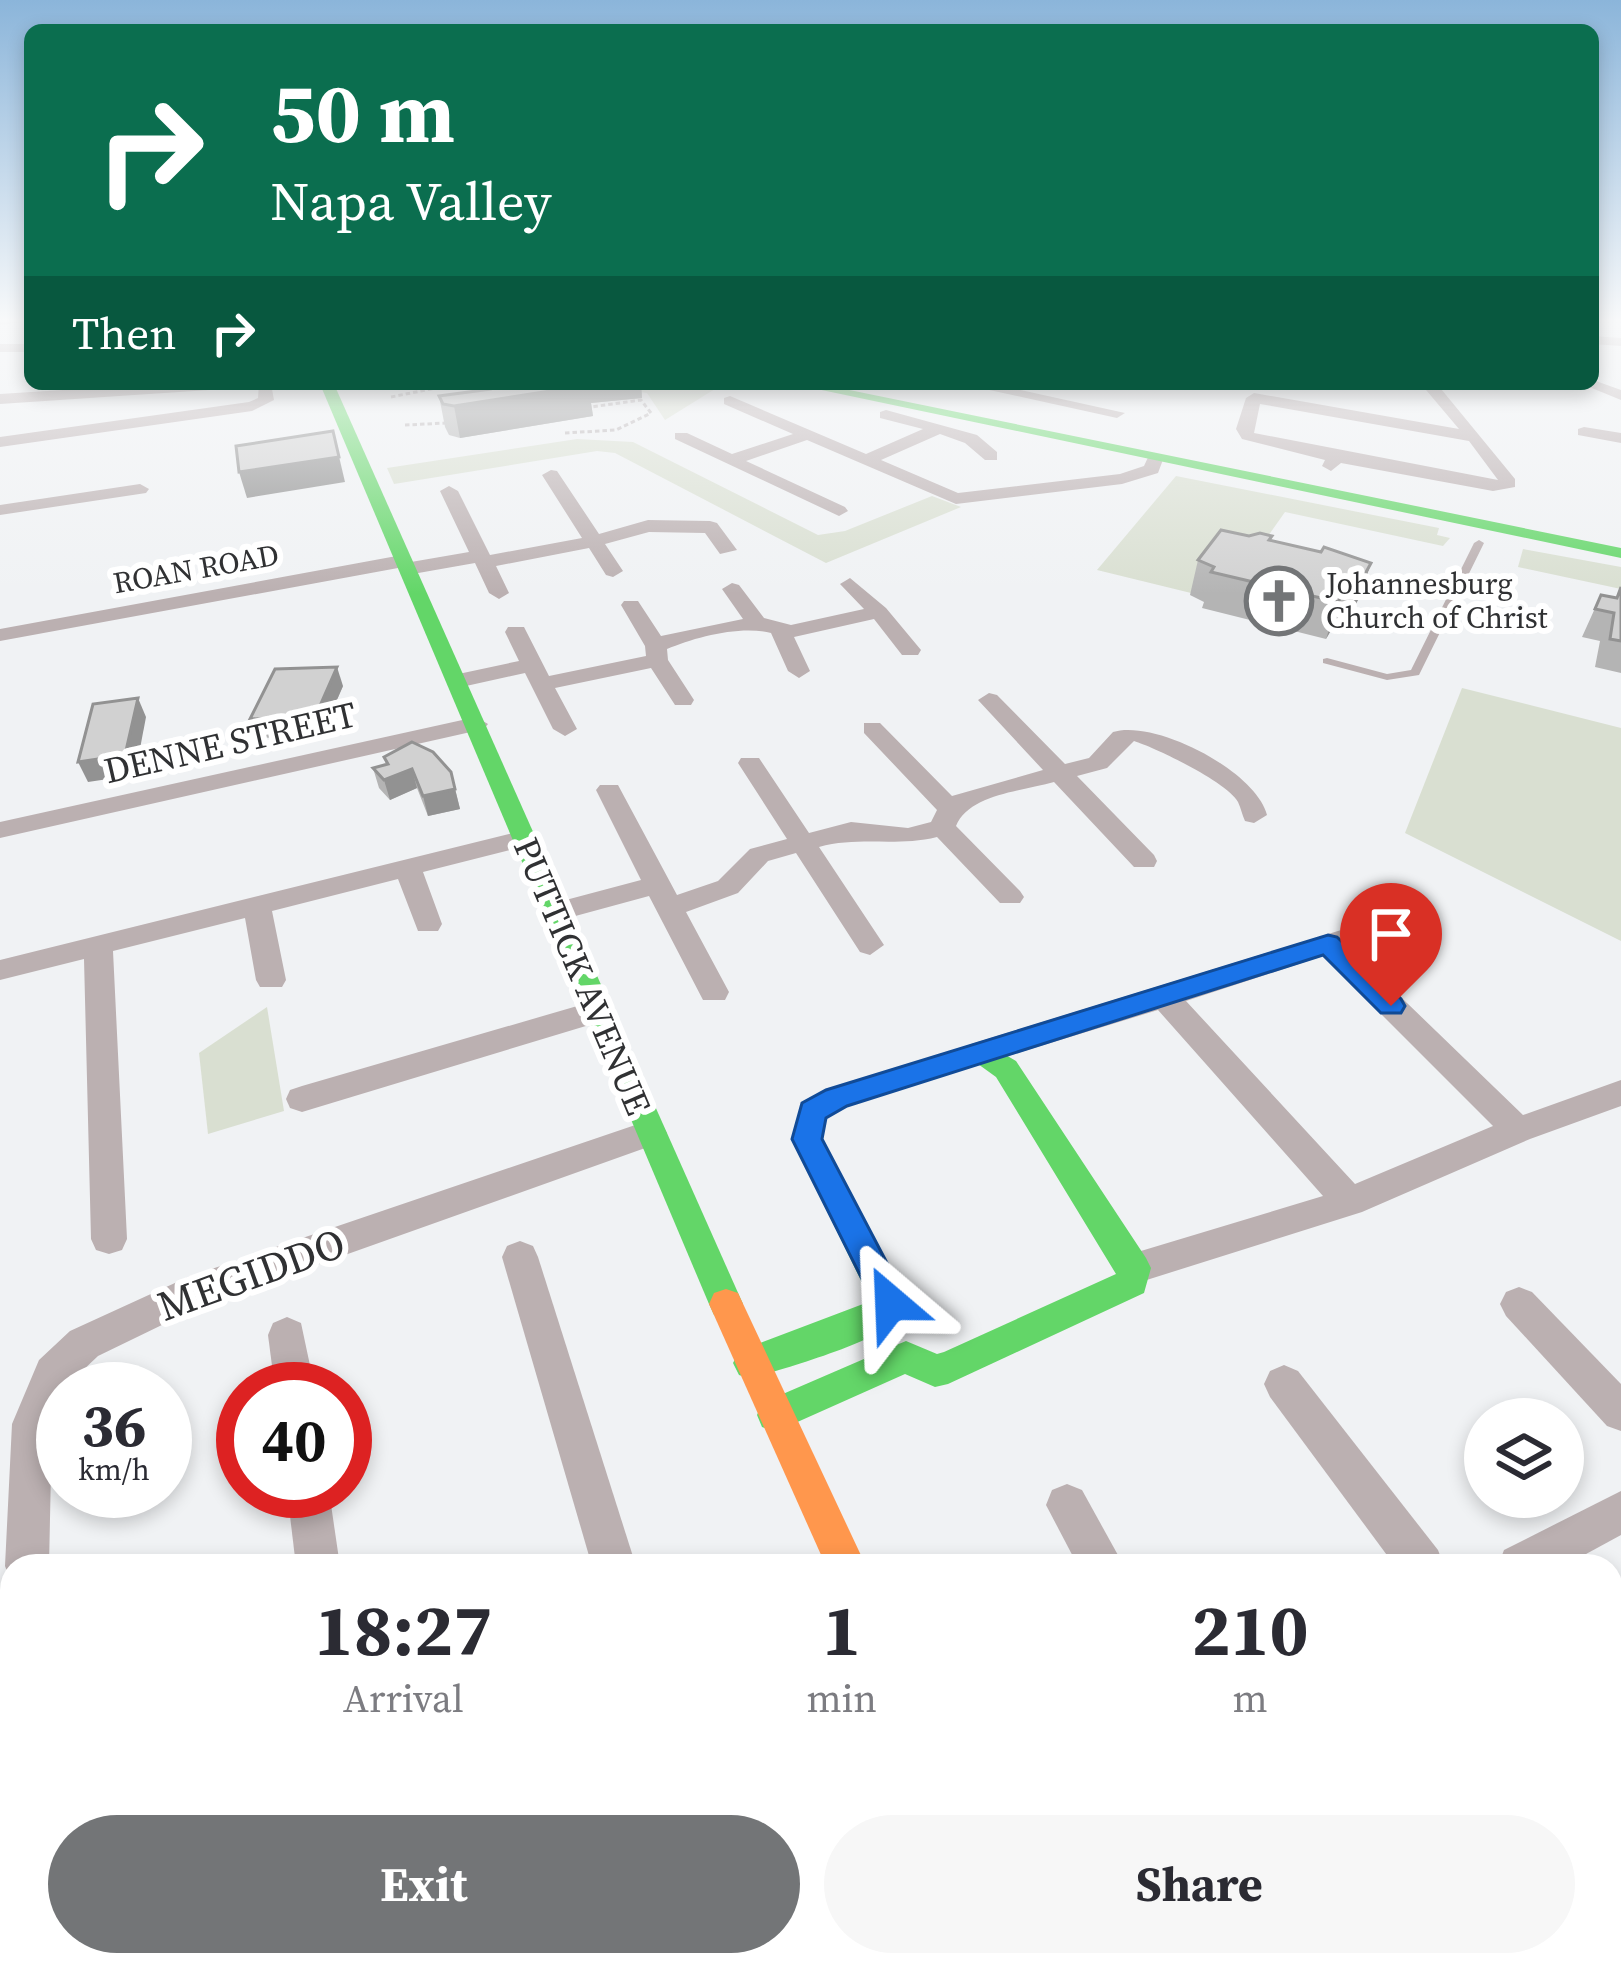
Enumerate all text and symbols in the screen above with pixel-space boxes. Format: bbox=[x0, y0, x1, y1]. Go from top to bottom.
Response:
text: 50 m bbox=[270, 55, 455, 170]
icon: right bbox=[72, 72, 228, 228]
text: Napa Valley bbox=[270, 164, 552, 238]
icon: right bbox=[200, 300, 266, 366]
text: Then bbox=[72, 302, 176, 364]
street label: ROAN ROAD bbox=[110, 534, 282, 603]
place label: Johannesburg Church of Christ bbox=[1325, 563, 1548, 638]
church icon: Johannesburg Church of Christ bbox=[1244, 566, 1314, 636]
street label: DENNE STREET bbox=[99, 690, 361, 795]
street label: PUTTICK AVENUE bbox=[502, 830, 663, 1122]
pin bbox=[1340, 883, 1442, 1006]
icon: arrive bbox=[1358, 901, 1424, 967]
street label: MEGIDDO bbox=[149, 1213, 353, 1335]
position arrow bbox=[828, 1240, 954, 1366]
speed limit sign: 40 bbox=[216, 1362, 372, 1518]
text: 36 bbox=[81, 1384, 147, 1466]
map controls bbox=[1464, 1398, 1584, 1518]
button: layers bbox=[1464, 1398, 1584, 1518]
text: km/h bbox=[78, 1449, 150, 1490]
text: 18:27 bbox=[314, 1580, 492, 1679]
text: 1 bbox=[822, 1580, 861, 1679]
text: 210 bbox=[1191, 1580, 1309, 1679]
text: Arrival bbox=[343, 1672, 464, 1725]
text: min bbox=[807, 1672, 877, 1725]
text: m bbox=[1232, 1672, 1268, 1725]
button: Exit bbox=[48, 1815, 800, 1953]
button: Share bbox=[824, 1815, 1575, 1953]

